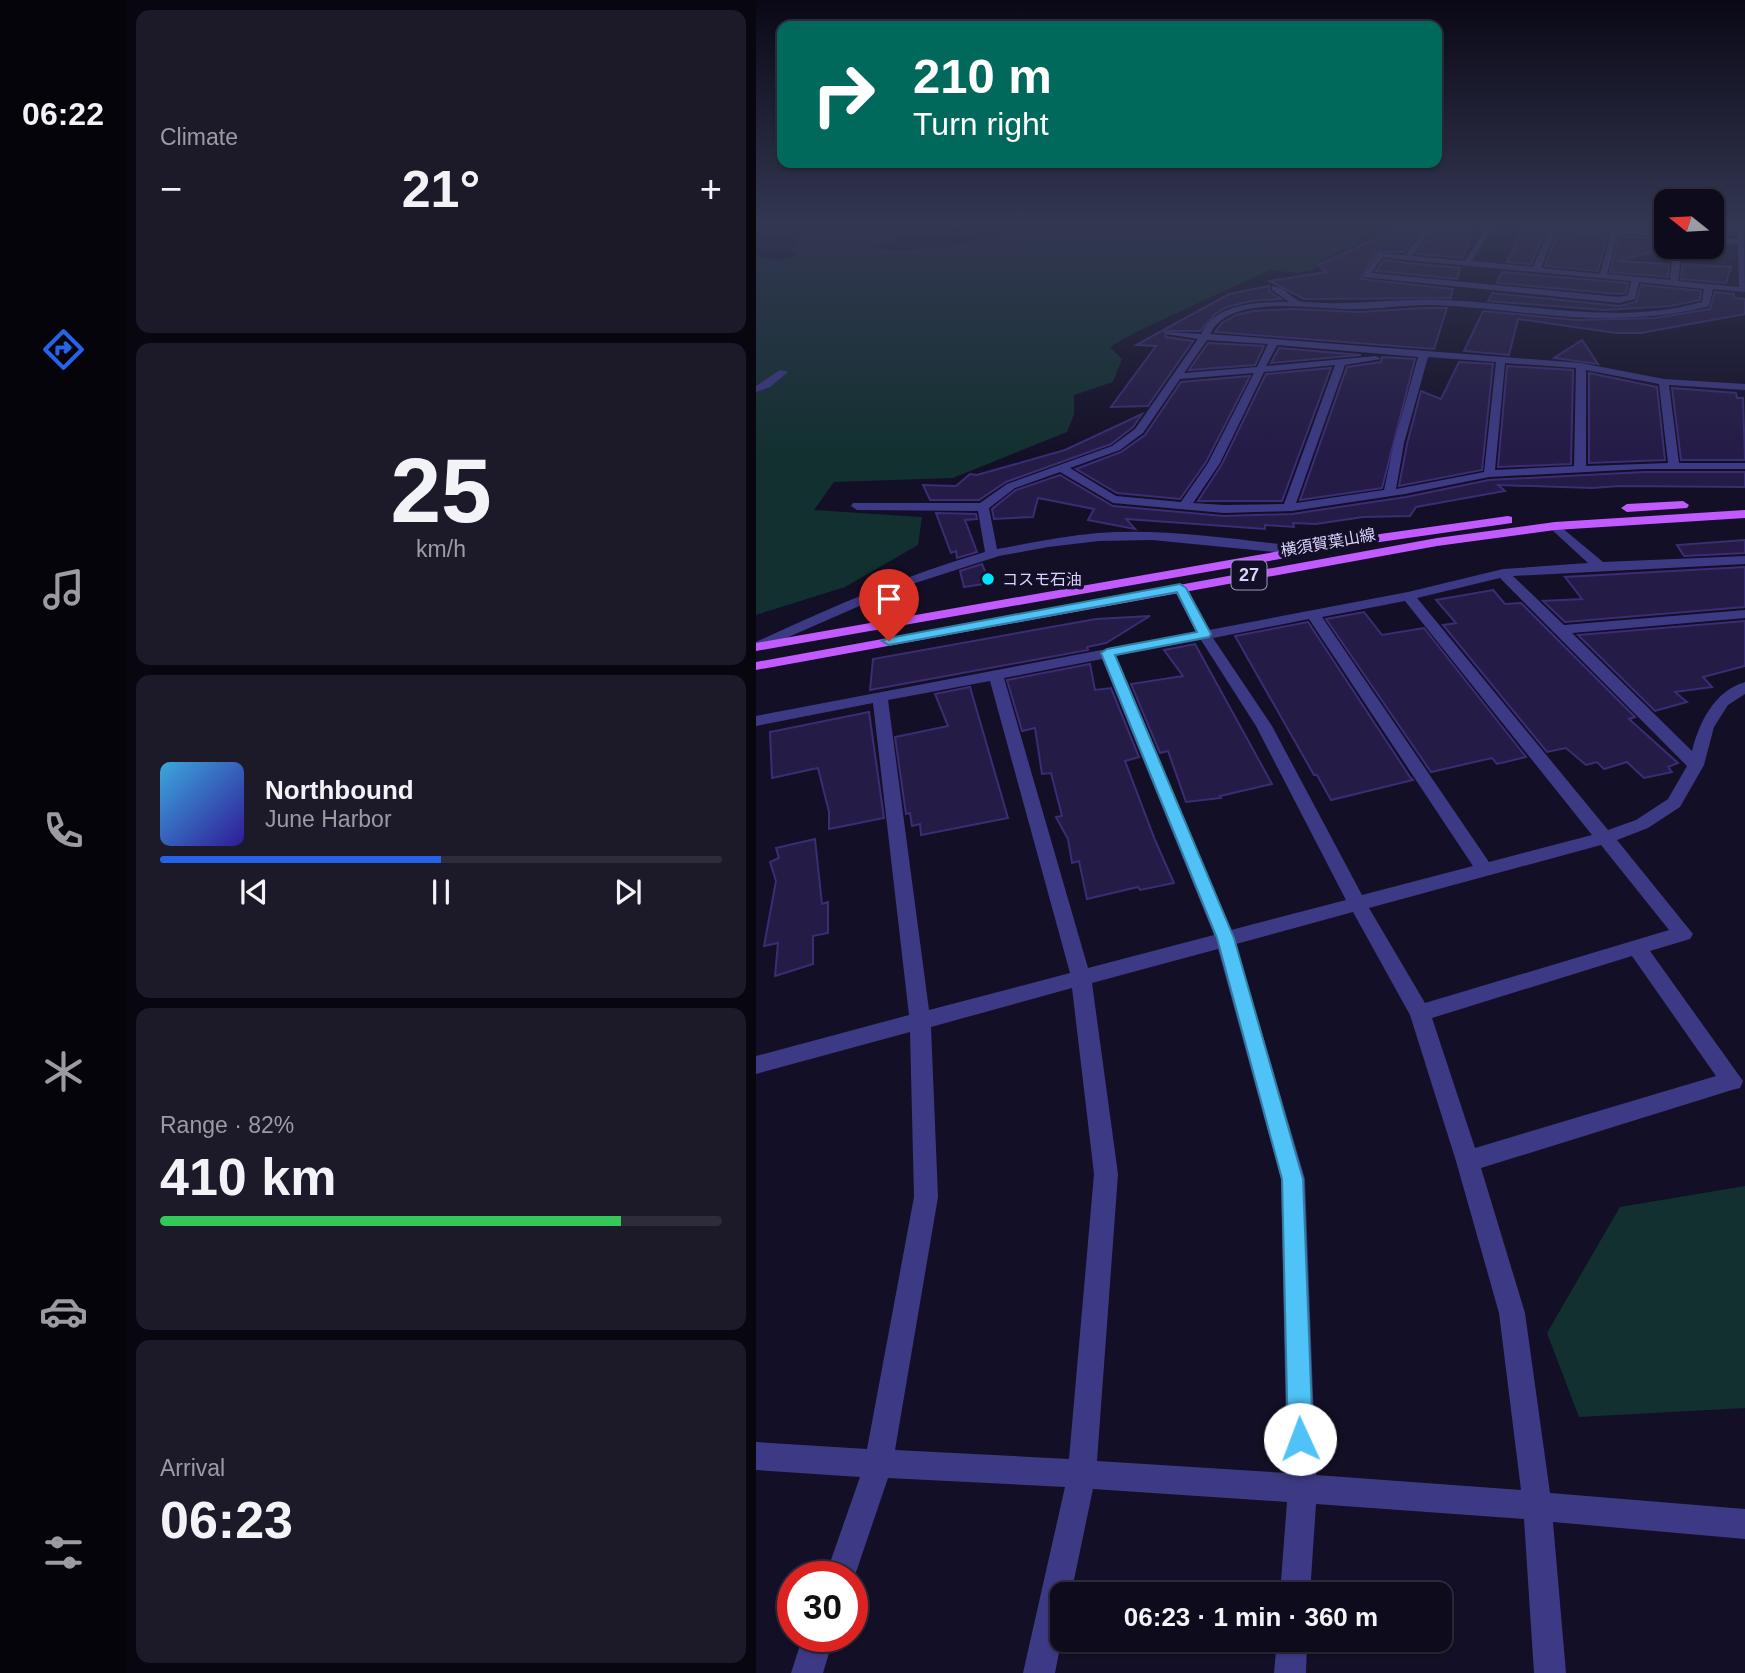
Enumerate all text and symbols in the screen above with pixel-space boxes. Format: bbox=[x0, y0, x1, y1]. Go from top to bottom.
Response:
icon: right bbox=[798, 49, 889, 140]
text: 210 m bbox=[913, 49, 1052, 103]
text: 06:22 bbox=[22, 96, 104, 132]
text: Turn right bbox=[913, 106, 1049, 142]
text: Climate bbox=[160, 124, 238, 150]
text: 21° bbox=[402, 160, 480, 218]
text: − bbox=[160, 168, 182, 210]
text: + bbox=[700, 168, 722, 210]
north arrow bbox=[1654, 189, 1724, 259]
map controls bbox=[1654, 189, 1724, 259]
icon: directions bbox=[39, 325, 88, 374]
text: 25 bbox=[390, 440, 492, 541]
street label: 横須賀葉山線 bbox=[1279, 526, 1377, 559]
text: km/h bbox=[416, 536, 466, 562]
road number: 27 bbox=[1232, 560, 1266, 590]
icon: music bbox=[39, 565, 88, 614]
pin bbox=[859, 569, 919, 641]
marker: コスモ石油 bbox=[980, 571, 996, 587]
place label: コスモ石油 bbox=[1002, 571, 1082, 588]
icon: arrive bbox=[870, 580, 908, 618]
text: Northbound bbox=[265, 775, 414, 805]
icon: phone bbox=[39, 806, 88, 855]
text: June Harbor bbox=[265, 806, 392, 832]
icon: previous bbox=[235, 873, 273, 911]
icon: pause bbox=[422, 873, 460, 911]
icon: next bbox=[609, 873, 647, 911]
icon: climate bbox=[39, 1047, 88, 1096]
text: Range · 82% bbox=[160, 1112, 294, 1138]
text: 410 km bbox=[160, 1148, 336, 1206]
icon: car bbox=[39, 1287, 88, 1336]
position arrow bbox=[1263, 1402, 1337, 1476]
text: Arrival bbox=[160, 1455, 225, 1481]
text: 06:23 bbox=[160, 1491, 293, 1549]
icon: filters bbox=[39, 1528, 88, 1577]
speed limit sign: 30 bbox=[777, 1561, 868, 1652]
text: 06:23 · 1 min · 360 m bbox=[1124, 1602, 1378, 1632]

